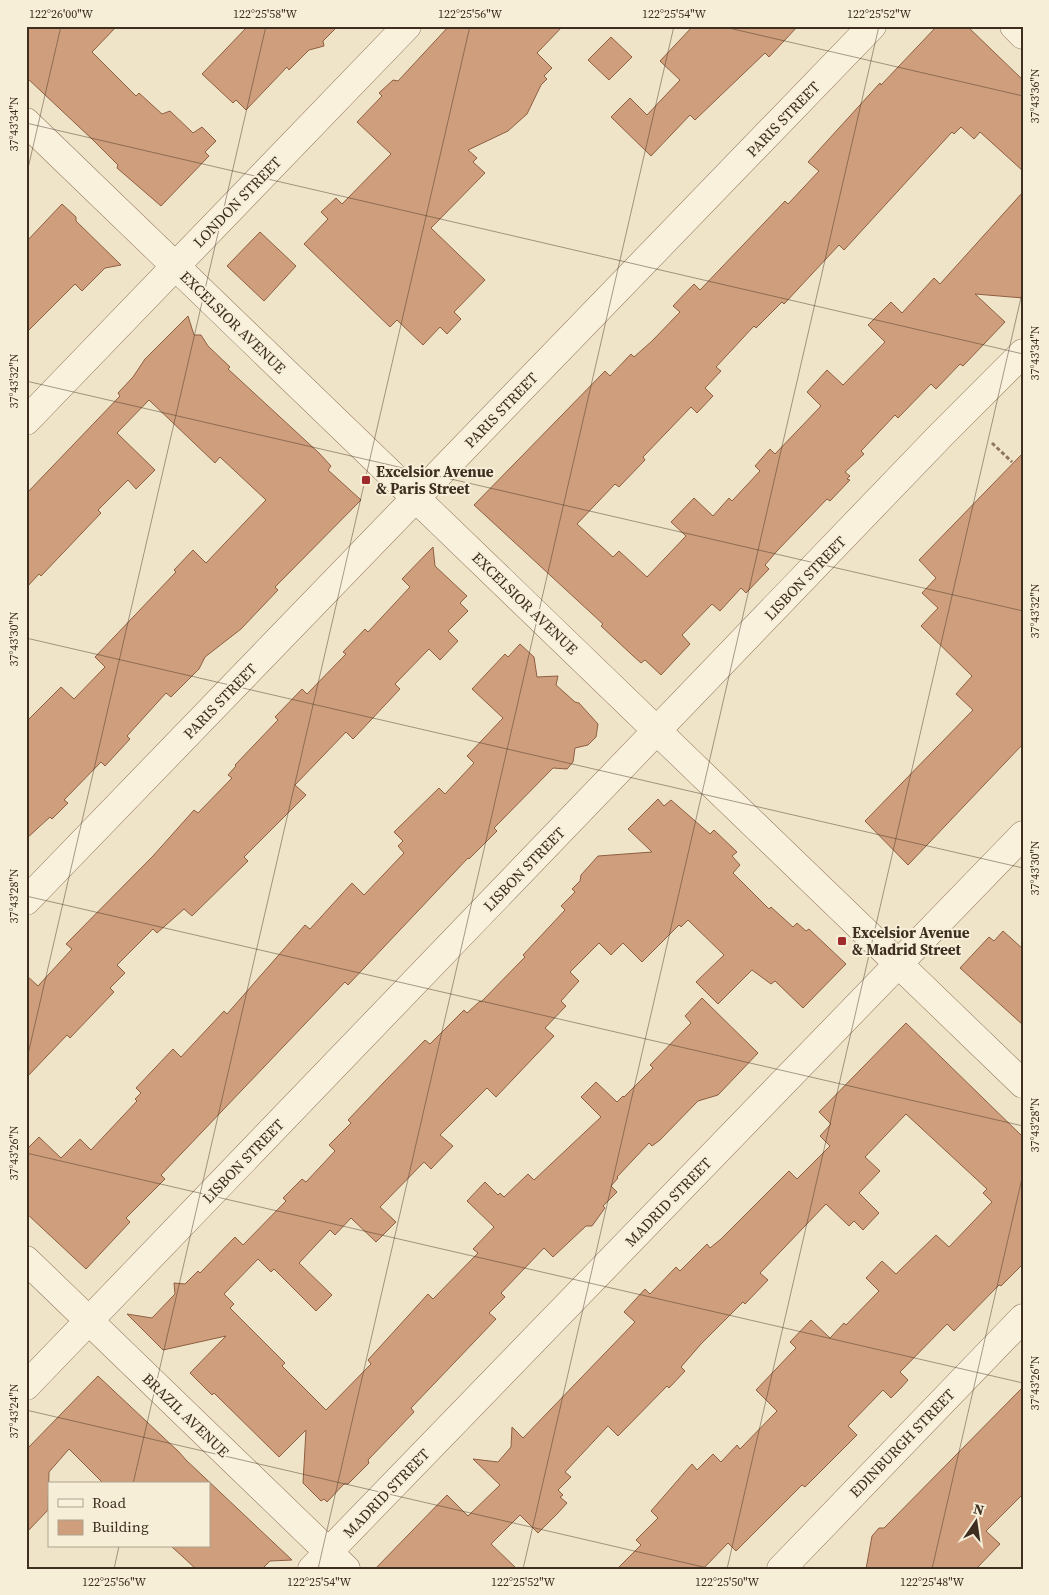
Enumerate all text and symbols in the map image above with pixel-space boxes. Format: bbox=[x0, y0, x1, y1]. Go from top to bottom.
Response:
text: 122°26'00"W bbox=[29, 6, 93, 22]
text: 122°25'58"W bbox=[233, 6, 297, 22]
text: 122°25'56"W bbox=[438, 6, 502, 22]
text: 122°25'54"W bbox=[642, 6, 706, 22]
text: 122°25'52"W bbox=[847, 6, 911, 22]
text: 37°43'36"N bbox=[1027, 68, 1043, 124]
street label: PARIS STREET bbox=[742, 77, 824, 161]
text: 37°43'34"N bbox=[6, 96, 22, 152]
street label: LONDON STREET bbox=[188, 152, 286, 252]
street label: EXCELSIOR AVENUE bbox=[176, 266, 290, 378]
text: 37°43'34"N bbox=[1027, 325, 1043, 381]
text: 37°43'32"N bbox=[6, 353, 22, 409]
street label: PARIS STREET bbox=[460, 368, 542, 452]
place label: Excelsior Avenue & Paris Street bbox=[376, 461, 494, 499]
marker: Excelsior Avenue & Paris Street bbox=[360, 474, 372, 486]
street label: LISBON STREET bbox=[759, 531, 851, 625]
street label: EXCELSIOR AVENUE bbox=[468, 547, 582, 659]
text: 37°43'32"N bbox=[1027, 583, 1043, 639]
text: 37°43'30"N bbox=[6, 611, 22, 667]
street label: PARIS STREET bbox=[179, 659, 261, 743]
street label: LISBON STREET bbox=[478, 822, 570, 916]
text: 37°43'30"N bbox=[1027, 840, 1043, 896]
text: 37°43'28"N bbox=[6, 868, 22, 924]
place label: Excelsior Avenue & Madrid Street bbox=[852, 922, 970, 960]
marker: Excelsior Avenue & Madrid Street bbox=[836, 935, 848, 947]
text: 37°43'28"N bbox=[1027, 1097, 1043, 1153]
street label: LISBON STREET bbox=[197, 1114, 289, 1208]
text: 37°43'26"N bbox=[6, 1125, 22, 1181]
street label: MADRID STREET bbox=[620, 1153, 716, 1251]
text: 37°43'26"N bbox=[1027, 1355, 1043, 1411]
street label: BRAZIL AVENUE bbox=[138, 1368, 234, 1462]
text: 37°43'24"N bbox=[6, 1383, 22, 1439]
street label: EDINBURGH STREET bbox=[845, 1384, 959, 1502]
street label: MADRID STREET bbox=[338, 1444, 434, 1542]
legend bbox=[48, 1482, 210, 1548]
text: Road bbox=[92, 1492, 126, 1513]
north arrow bbox=[952, 1498, 1002, 1548]
text: N bbox=[972, 1498, 986, 1520]
text: Building bbox=[92, 1516, 149, 1537]
text: 122°25'56"W bbox=[82, 1574, 146, 1590]
text: 122°25'54"W bbox=[287, 1574, 351, 1590]
text: 122°25'52"W bbox=[491, 1574, 555, 1590]
text: 122°25'50"W bbox=[695, 1574, 759, 1590]
text: 122°25'48"W bbox=[900, 1574, 964, 1590]

